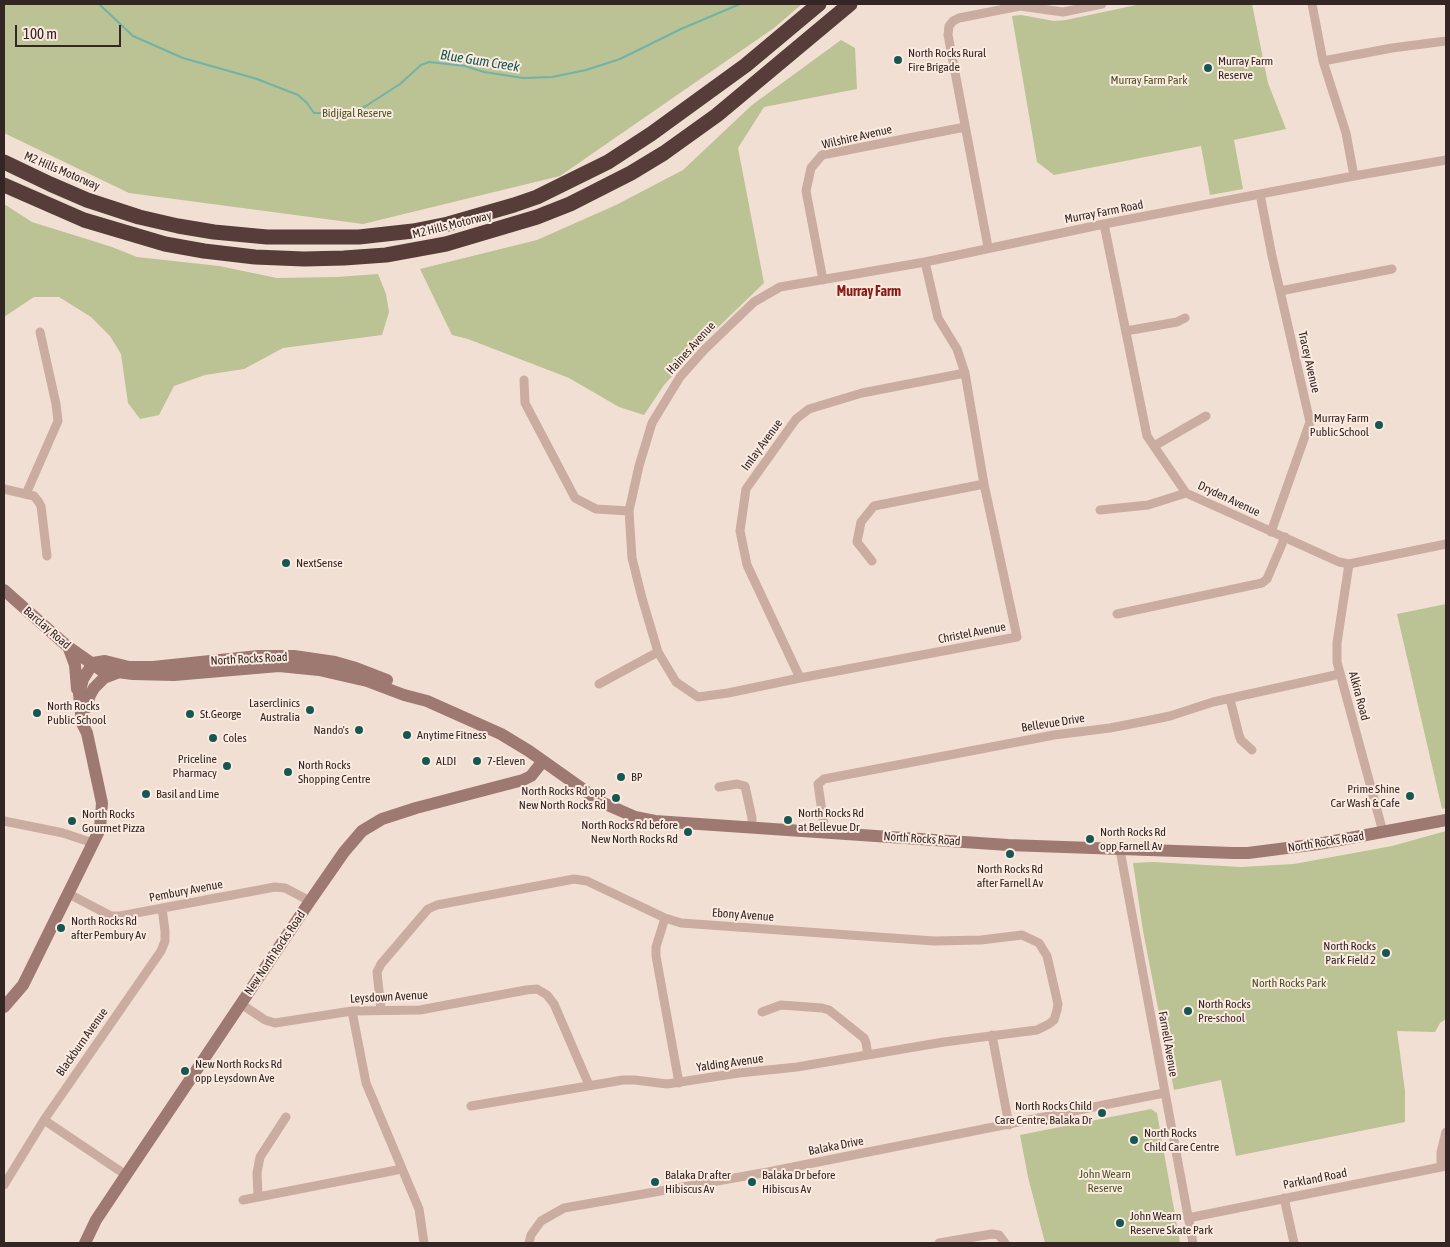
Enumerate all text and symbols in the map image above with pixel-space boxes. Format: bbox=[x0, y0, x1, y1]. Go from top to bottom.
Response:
scale bar bbox=[18, 15, 124, 47]
text: 100 m bbox=[23, 25, 57, 42]
water label: Blue Gum Creek bbox=[439, 46, 521, 76]
place label: North Rocks Rural Fire Brigade bbox=[908, 46, 986, 74]
marker: North Rocks Rural Fire Brigade bbox=[892, 54, 904, 66]
place label: Murray Farm Reserve bbox=[1218, 54, 1273, 82]
marker: Murray Farm Reserve bbox=[1202, 62, 1214, 74]
park label: Murray Farm Park bbox=[1111, 73, 1187, 87]
park label: Bidjigal Reserve bbox=[322, 106, 392, 120]
street label: Wilshire Avenue bbox=[821, 122, 893, 152]
street label: M2 Hills Motorway bbox=[22, 149, 102, 193]
street label: Murray Farm Road bbox=[1063, 197, 1145, 227]
street label: M2 Hills Motorway bbox=[411, 208, 493, 242]
district label: Murray Farm bbox=[837, 284, 901, 300]
street label: Haines Avenue bbox=[664, 319, 718, 377]
street label: Tracey Avenue bbox=[1295, 330, 1323, 394]
place label: Murray Farm Public School bbox=[1310, 411, 1369, 439]
street label: Imlay Avenue bbox=[738, 416, 786, 474]
marker: Murray Farm Public School bbox=[1373, 419, 1385, 431]
street label: Dryden Avenue bbox=[1196, 478, 1262, 520]
place label: NextSense bbox=[296, 556, 343, 570]
marker: NextSense bbox=[280, 557, 292, 569]
street label: Barclay Road bbox=[21, 604, 73, 652]
street label: Christel Avenue bbox=[937, 619, 1007, 647]
street label: North Rocks Road bbox=[210, 650, 288, 668]
street label: Alkira Road bbox=[1346, 670, 1372, 722]
place label: Laserclinics Australia bbox=[249, 696, 300, 724]
place label: North Rocks Public School bbox=[47, 699, 106, 727]
marker: Laserclinics Australia bbox=[304, 704, 316, 716]
marker: North Rocks Public School bbox=[31, 707, 43, 719]
place label: St.George bbox=[200, 707, 242, 721]
marker: St.George bbox=[184, 708, 196, 720]
street label: Bellevue Drive bbox=[1020, 711, 1086, 735]
place label: Nando's bbox=[313, 723, 349, 737]
marker: Nando's bbox=[353, 724, 365, 736]
place label: Anytime Fitness bbox=[417, 728, 486, 742]
marker: Anytime Fitness bbox=[401, 729, 413, 741]
place label: Coles bbox=[223, 731, 247, 745]
marker: Coles bbox=[207, 732, 219, 744]
place label: Priceline Pharmacy bbox=[173, 752, 217, 780]
place label: ALDI bbox=[436, 754, 456, 768]
place label: 7-Eleven bbox=[487, 754, 525, 768]
marker: ALDI bbox=[420, 755, 432, 767]
marker: 7-Eleven bbox=[471, 755, 483, 767]
place label: North Rocks Shopping Centre bbox=[298, 758, 370, 786]
marker: Priceline Pharmacy bbox=[221, 760, 233, 772]
marker: North Rocks Shopping Centre bbox=[282, 766, 294, 778]
place label: BP bbox=[631, 770, 643, 784]
marker: BP bbox=[615, 771, 627, 783]
place label: Prime Shine Car Wash & Cafe bbox=[1331, 782, 1400, 810]
place label: North Rocks Rd opp New North Rocks Rd bbox=[519, 784, 606, 812]
place label: Basil and Lime bbox=[156, 787, 219, 801]
marker: Basil and Lime bbox=[140, 788, 152, 800]
marker: Prime Shine Car Wash & Cafe bbox=[1404, 790, 1416, 802]
marker: North Rocks Rd opp New North Rocks Rd bbox=[610, 792, 622, 804]
place label: North Rocks Rd at Bellevue Dr bbox=[798, 806, 864, 834]
place label: North Rocks Gourmet Pizza bbox=[82, 807, 145, 835]
marker: North Rocks Rd at Bellevue Dr bbox=[782, 814, 794, 826]
marker: North Rocks Gourmet Pizza bbox=[66, 815, 78, 827]
place label: North Rocks Rd before New North Rocks Rd bbox=[581, 818, 678, 846]
place label: North Rocks Rd opp Farnell Av bbox=[1100, 825, 1166, 853]
marker: North Rocks Rd before New North Rocks Rd bbox=[682, 826, 694, 838]
street label: North Rocks Road bbox=[883, 829, 961, 849]
street label: North Rocks Road bbox=[1287, 829, 1365, 855]
marker: North Rocks Rd opp Farnell Av bbox=[1084, 833, 1096, 845]
marker: North Rocks Rd after Farnell Av bbox=[1004, 848, 1016, 860]
place label: North Rocks Rd after Farnell Av bbox=[977, 862, 1043, 890]
street label: Pembury Avenue bbox=[148, 877, 224, 905]
street label: Ebony Avenue bbox=[712, 906, 774, 924]
street label: New North Rocks Road bbox=[242, 908, 308, 998]
place label: North Rocks Rd after Pembury Av bbox=[71, 914, 146, 942]
marker: North Rocks Rd after Pembury Av bbox=[55, 922, 67, 934]
place label: North Rocks Park Field 2 bbox=[1323, 939, 1376, 967]
marker: North Rocks Park Field 2 bbox=[1380, 947, 1392, 959]
park label: North Rocks Park bbox=[1252, 976, 1326, 990]
street label: Leysdown Avenue bbox=[350, 988, 428, 1006]
place label: North Rocks Pre-school bbox=[1198, 997, 1251, 1025]
street label: Blackburn Avenue bbox=[53, 1005, 111, 1079]
marker: North Rocks Pre-school bbox=[1182, 1005, 1194, 1017]
street label: Farnell Avenue bbox=[1155, 1010, 1181, 1078]
street label: Yalding Avenue bbox=[696, 1051, 764, 1075]
place label: New North Rocks Rd opp Leysdown Ave bbox=[195, 1057, 282, 1085]
marker: New North Rocks Rd opp Leysdown Ave bbox=[179, 1065, 191, 1077]
place label: North Rocks Child Care Centre, Balaka Dr bbox=[995, 1099, 1092, 1127]
marker: North Rocks Child Care Centre, Balaka Dr bbox=[1096, 1107, 1108, 1119]
place label: North Rocks Child Care Centre bbox=[1144, 1126, 1219, 1154]
street label: Balaka Drive bbox=[807, 1134, 865, 1158]
marker: North Rocks Child Care Centre bbox=[1128, 1134, 1140, 1146]
street label: Parkland Road bbox=[1282, 1166, 1348, 1192]
park label: John Wearn Reserve bbox=[1079, 1167, 1131, 1195]
place label: Balaka Dr after Hibiscus Av bbox=[665, 1168, 731, 1196]
place label: Balaka Dr before Hibiscus Av bbox=[762, 1168, 836, 1196]
marker: Balaka Dr after Hibiscus Av bbox=[649, 1176, 661, 1188]
marker: Balaka Dr before Hibiscus Av bbox=[746, 1176, 758, 1188]
place label: John Wearn Reserve Skate Park bbox=[1130, 1209, 1213, 1237]
marker: John Wearn Reserve Skate Park bbox=[1114, 1217, 1126, 1229]

